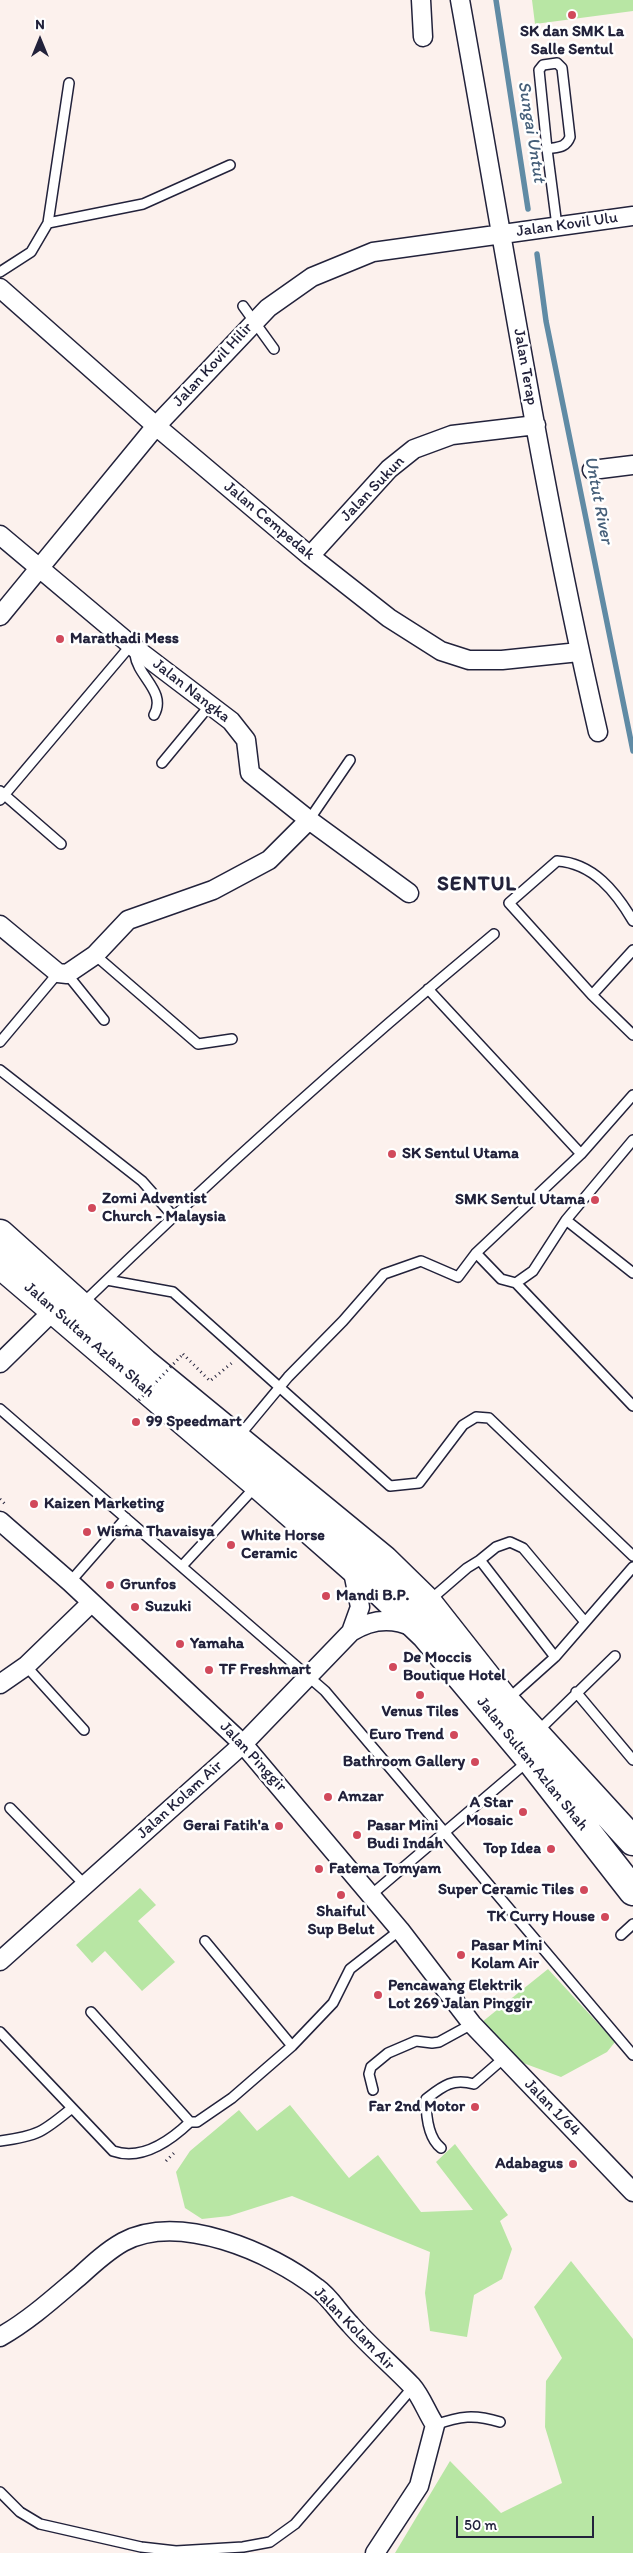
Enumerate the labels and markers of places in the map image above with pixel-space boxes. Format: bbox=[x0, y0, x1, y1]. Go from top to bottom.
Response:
marker: SK dan SMK La Salle Sentul bbox=[566, 9, 578, 21]
place label: SK dan SMK La Salle Sentul bbox=[520, 22, 624, 60]
place label: Marathadi Mess bbox=[70, 629, 179, 649]
marker: Marathadi Mess bbox=[54, 633, 66, 645]
place label: SK Sentul Utama bbox=[402, 1144, 519, 1164]
marker: SK Sentul Utama bbox=[386, 1148, 398, 1160]
place label: Zomi Adventist Church - Malaysia bbox=[102, 1189, 226, 1227]
place label: SMK Sentul Utama bbox=[455, 1190, 585, 1210]
marker: SMK Sentul Utama bbox=[589, 1194, 601, 1206]
marker: Zomi Adventist Church - Malaysia bbox=[86, 1202, 98, 1214]
place label: 99 Speedmart bbox=[146, 1412, 242, 1432]
marker: 99 Speedmart bbox=[130, 1416, 142, 1428]
place label: Kaizen Marketing bbox=[44, 1494, 164, 1514]
marker: Kaizen Marketing bbox=[28, 1498, 40, 1510]
place label: Wisma Thavaisya bbox=[97, 1522, 214, 1542]
marker: Wisma Thavaisya bbox=[81, 1526, 93, 1538]
place label: White Horse Ceramic bbox=[241, 1526, 325, 1564]
marker: White Horse Ceramic bbox=[225, 1539, 237, 1551]
place label: Grunfos bbox=[120, 1575, 176, 1595]
marker: Grunfos bbox=[104, 1579, 116, 1591]
place label: Mandi B.P. bbox=[336, 1586, 410, 1606]
marker: Mandi B.P. bbox=[320, 1590, 332, 1602]
place label: Suzuki bbox=[145, 1597, 191, 1617]
marker: Suzuki bbox=[129, 1601, 141, 1613]
place label: Yamaha bbox=[190, 1634, 244, 1654]
marker: Yamaha bbox=[174, 1638, 186, 1650]
place label: De Moccis Boutique Hotel bbox=[403, 1648, 506, 1686]
place label: TF Freshmart bbox=[219, 1660, 311, 1680]
marker: De Moccis Boutique Hotel bbox=[387, 1661, 399, 1673]
marker: TF Freshmart bbox=[203, 1664, 215, 1676]
marker: Venus Tiles bbox=[414, 1689, 426, 1701]
place label: Venus Tiles bbox=[381, 1702, 459, 1722]
place label: Euro Trend bbox=[369, 1725, 444, 1745]
marker: Euro Trend bbox=[448, 1729, 460, 1741]
place label: Bathroom Gallery bbox=[343, 1752, 465, 1772]
marker: Bathroom Gallery bbox=[469, 1756, 481, 1768]
place label: Amzar bbox=[338, 1787, 384, 1807]
marker: Amzar bbox=[322, 1791, 334, 1803]
place label: A Star Mosaic bbox=[466, 1793, 513, 1831]
marker: A Star Mosaic bbox=[517, 1806, 529, 1818]
place label: Gerai Fatih'a bbox=[183, 1816, 269, 1836]
place label: Pasar Mini Budi Indah bbox=[367, 1816, 443, 1854]
marker: Gerai Fatih'a bbox=[273, 1820, 285, 1832]
marker: Pasar Mini Budi Indah bbox=[351, 1829, 363, 1841]
place label: Top Idea bbox=[483, 1839, 541, 1859]
marker: Top Idea bbox=[545, 1843, 557, 1855]
place label: Fatema Tomyam bbox=[329, 1859, 441, 1879]
marker: Fatema Tomyam bbox=[313, 1863, 325, 1875]
place label: Super Ceramic Tiles bbox=[438, 1880, 574, 1900]
marker: Super Ceramic Tiles bbox=[578, 1884, 590, 1896]
marker: Shaiful Sup Belut bbox=[335, 1889, 347, 1901]
place label: Shaiful Sup Belut bbox=[307, 1902, 375, 1940]
place label: TK Curry House bbox=[487, 1907, 595, 1927]
marker: TK Curry House bbox=[599, 1911, 611, 1923]
place label: Pasar Mini Kolam Air bbox=[471, 1936, 542, 1974]
marker: Pasar Mini Kolam Air bbox=[455, 1949, 467, 1961]
place label: Pencawang Elektrik Lot 269 Jalan Pinggir bbox=[388, 1976, 532, 2014]
marker: Pencawang Elektrik Lot 269 Jalan Pinggir bbox=[372, 1989, 384, 2001]
place label: Far 2nd Motor bbox=[369, 2097, 465, 2117]
marker: Far 2nd Motor bbox=[469, 2101, 481, 2113]
place label: Adabagus bbox=[495, 2154, 563, 2174]
marker: Adabagus bbox=[567, 2158, 579, 2170]

